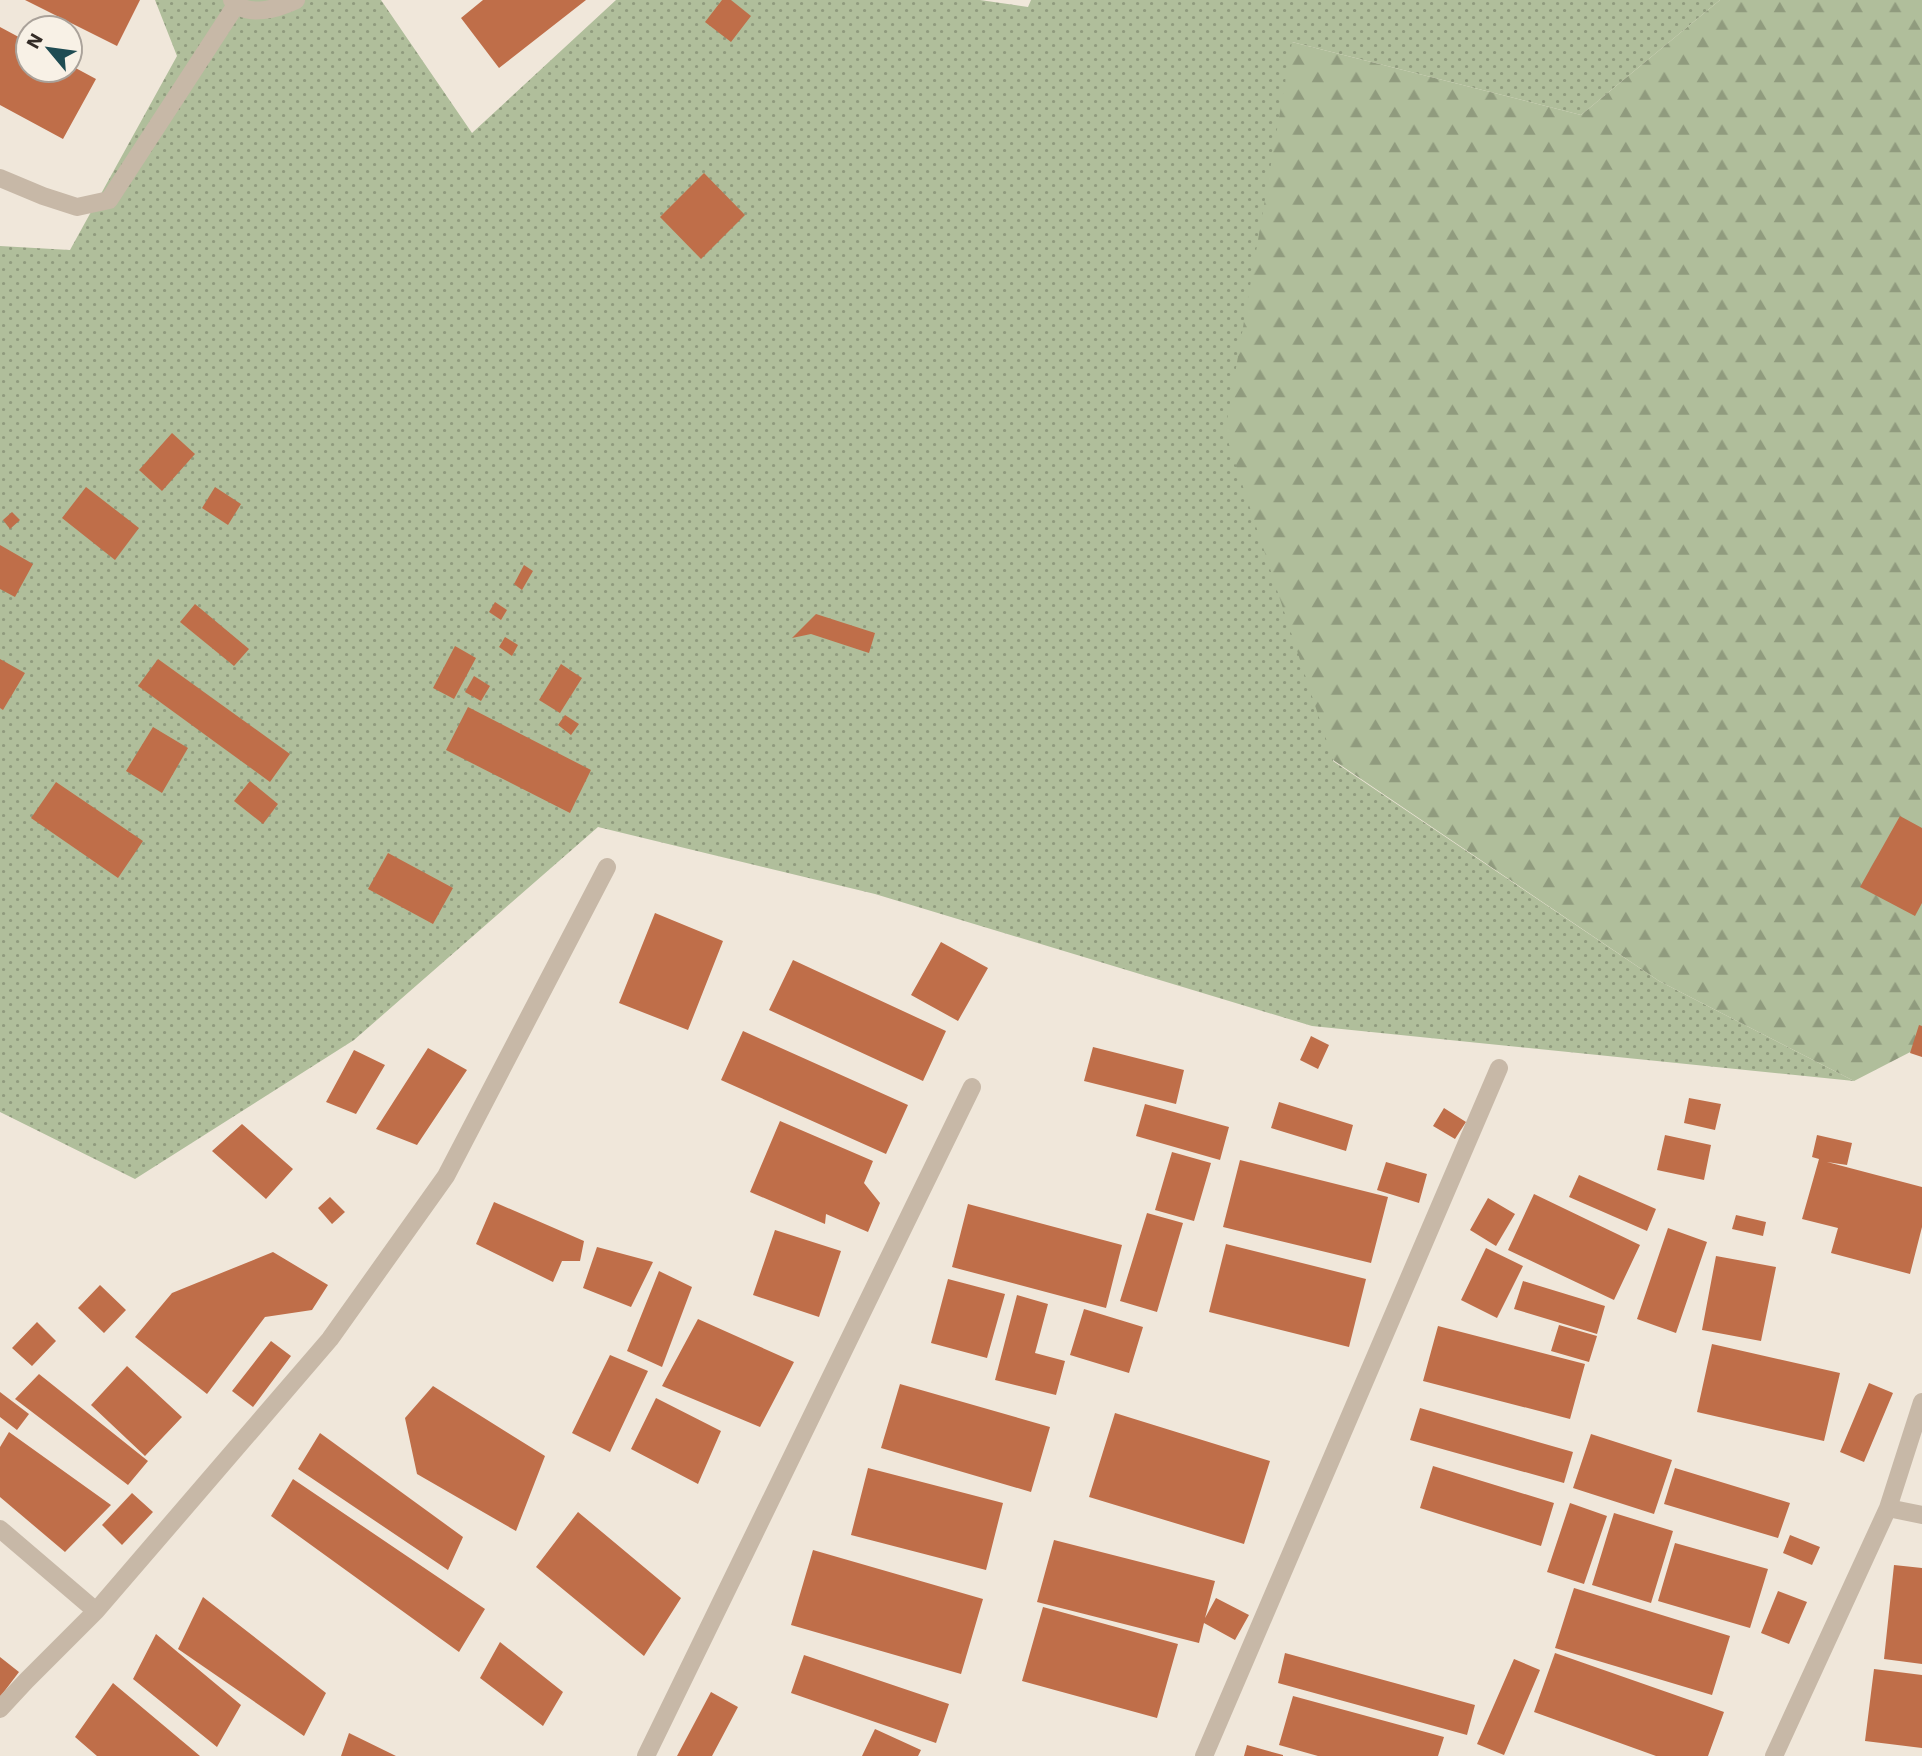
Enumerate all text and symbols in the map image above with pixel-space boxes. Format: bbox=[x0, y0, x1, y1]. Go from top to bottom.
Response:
north arrow bbox=[14, 14, 84, 84]
text: N bbox=[21, 29, 48, 53]

